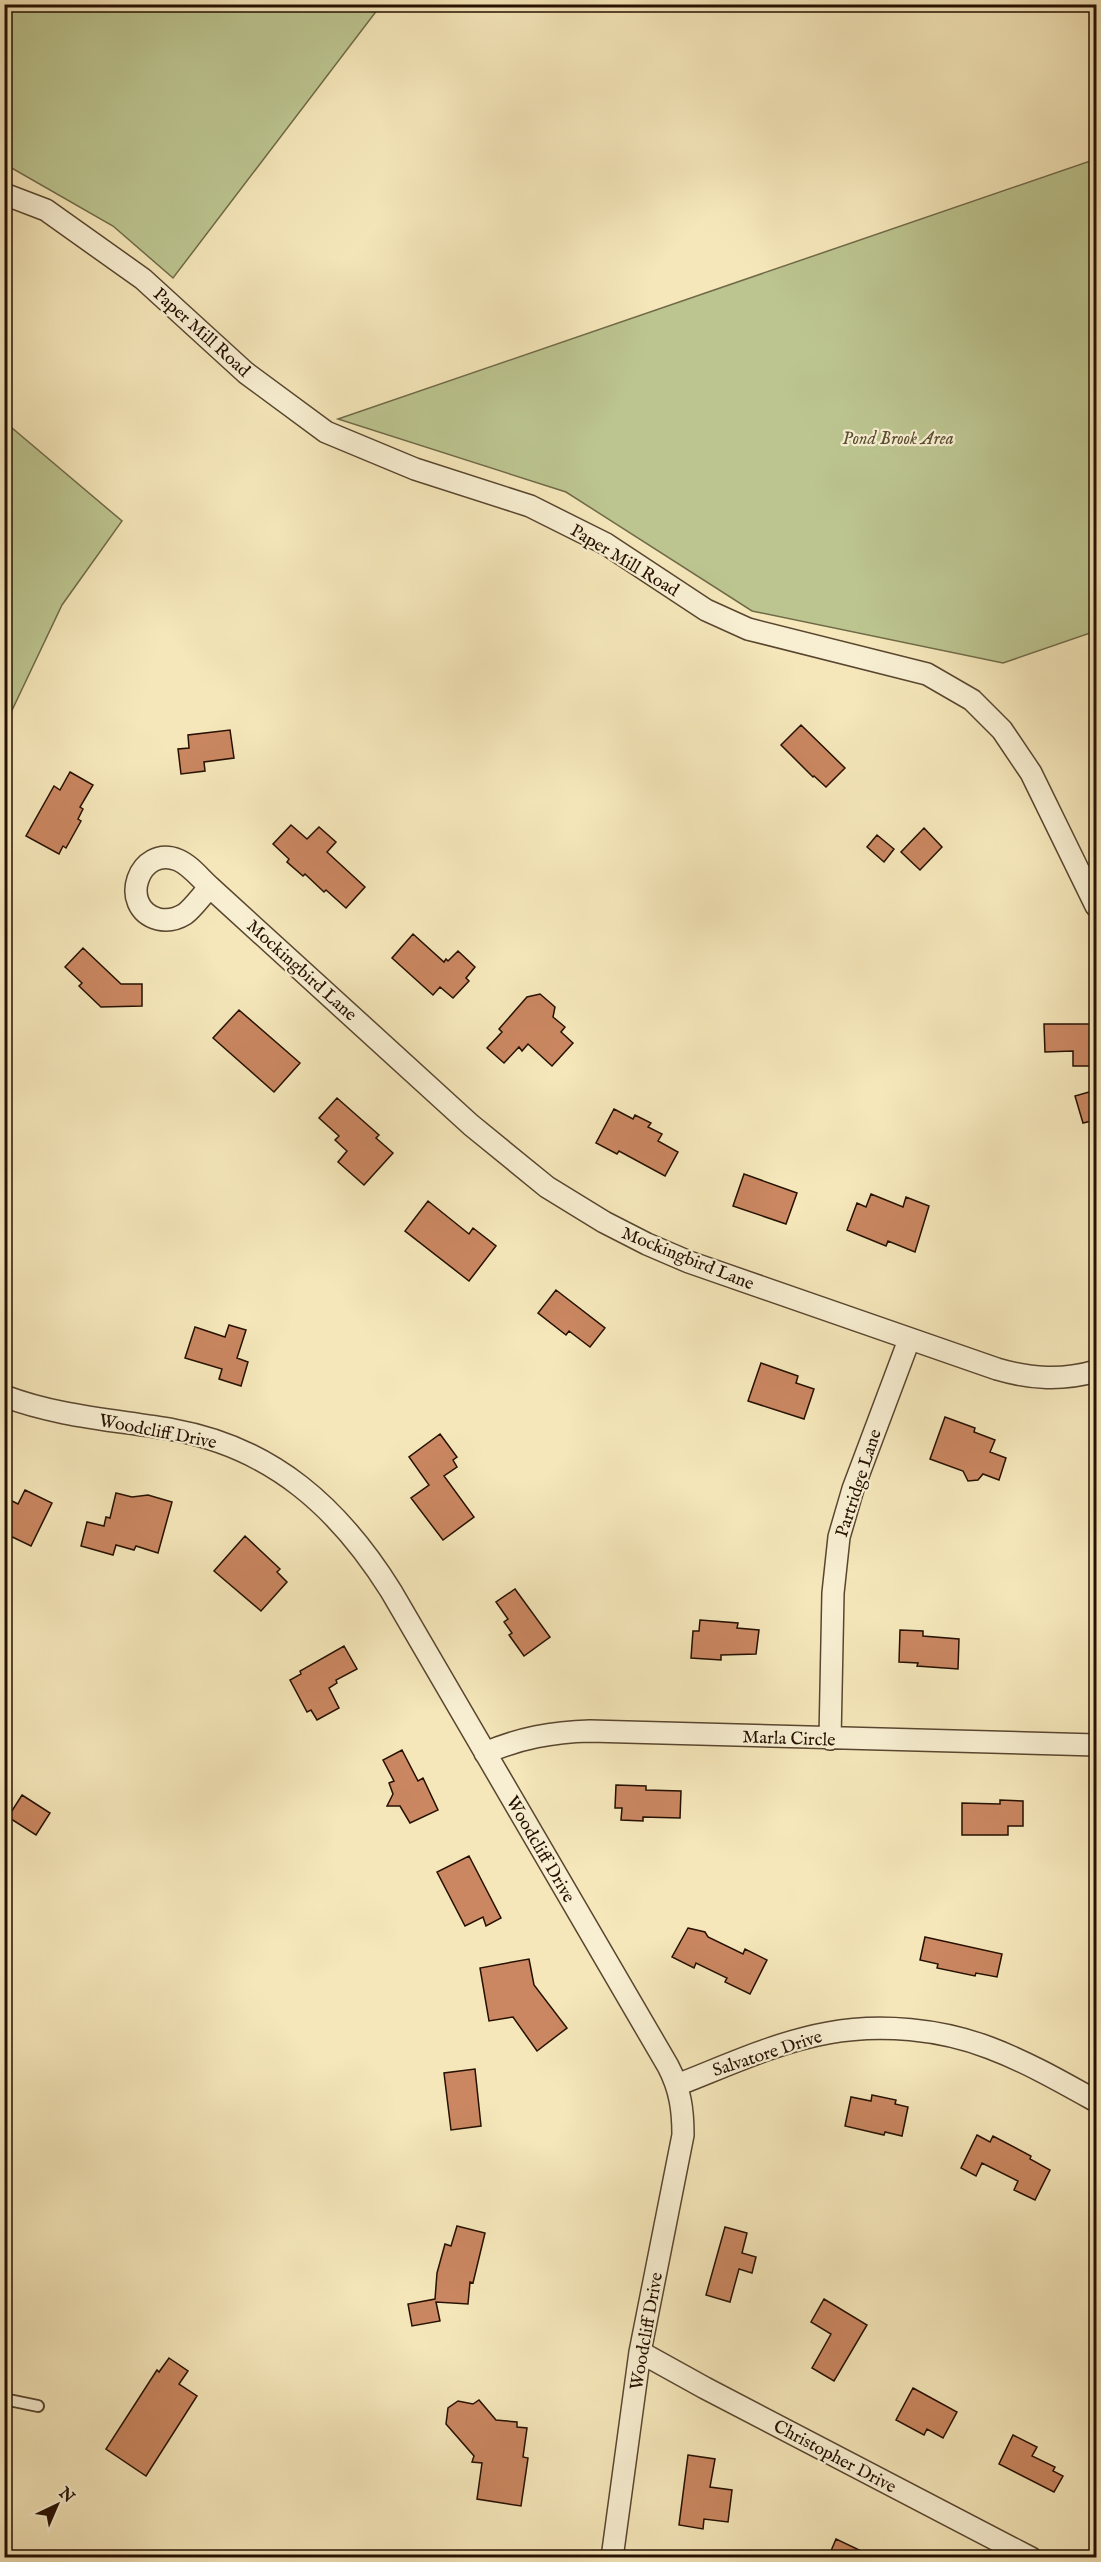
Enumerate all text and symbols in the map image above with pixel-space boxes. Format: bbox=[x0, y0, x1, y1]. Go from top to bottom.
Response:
street label: Paper Mill Road bbox=[148, 283, 255, 383]
park label: Pond Brook Area bbox=[842, 428, 954, 451]
street label: Paper Mill Road bbox=[566, 520, 683, 603]
street label: Mockingbird Lane bbox=[241, 915, 361, 1027]
street label: Mockingbird Lane bbox=[618, 1222, 757, 1296]
street label: Woodcliff Drive bbox=[97, 1410, 218, 1455]
street label: Partridge Lane bbox=[831, 1427, 888, 1540]
street label: Marla Circle bbox=[742, 1726, 836, 1753]
street label: Woodcliff Drive bbox=[500, 1792, 579, 1907]
street label: Salvatore Drive bbox=[710, 2026, 825, 2083]
street label: Woodcliff Drive bbox=[626, 2271, 669, 2392]
street label: Christopher Drive bbox=[769, 2415, 900, 2499]
north arrow bbox=[27, 2475, 87, 2535]
text: N bbox=[53, 2483, 78, 2508]

